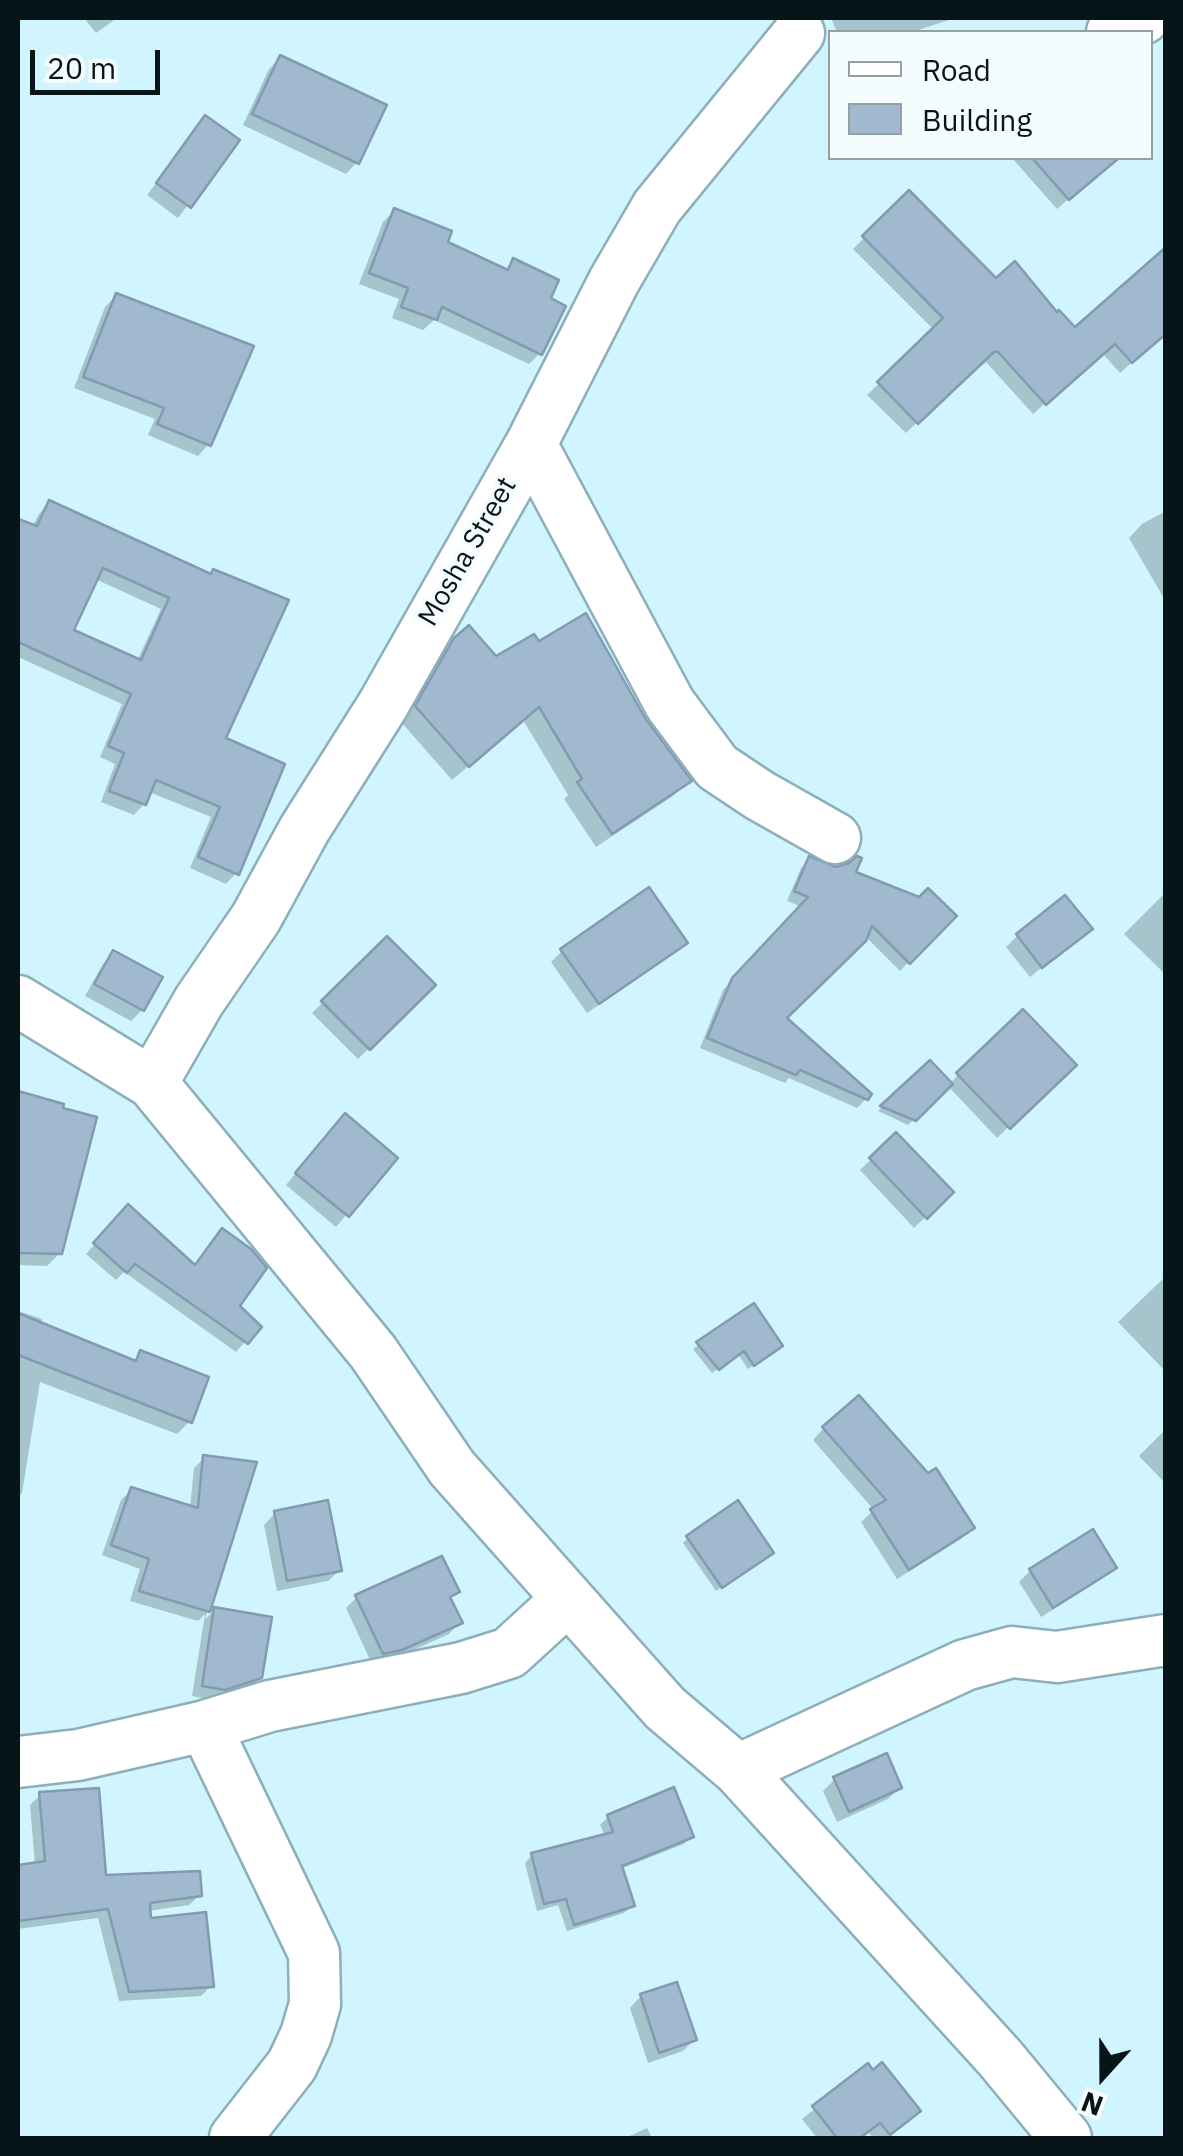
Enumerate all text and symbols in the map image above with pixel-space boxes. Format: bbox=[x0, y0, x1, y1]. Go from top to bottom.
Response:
scale bar bbox=[35, 30, 165, 92]
legend bbox=[828, 30, 1153, 160]
text: 20 m bbox=[47, 48, 116, 87]
text: Road bbox=[922, 50, 991, 89]
text: Building bbox=[922, 100, 1032, 139]
street label: Mosha Street bbox=[412, 472, 524, 632]
north arrow bbox=[1053, 2026, 1153, 2126]
text: N bbox=[1076, 2084, 1108, 2125]

